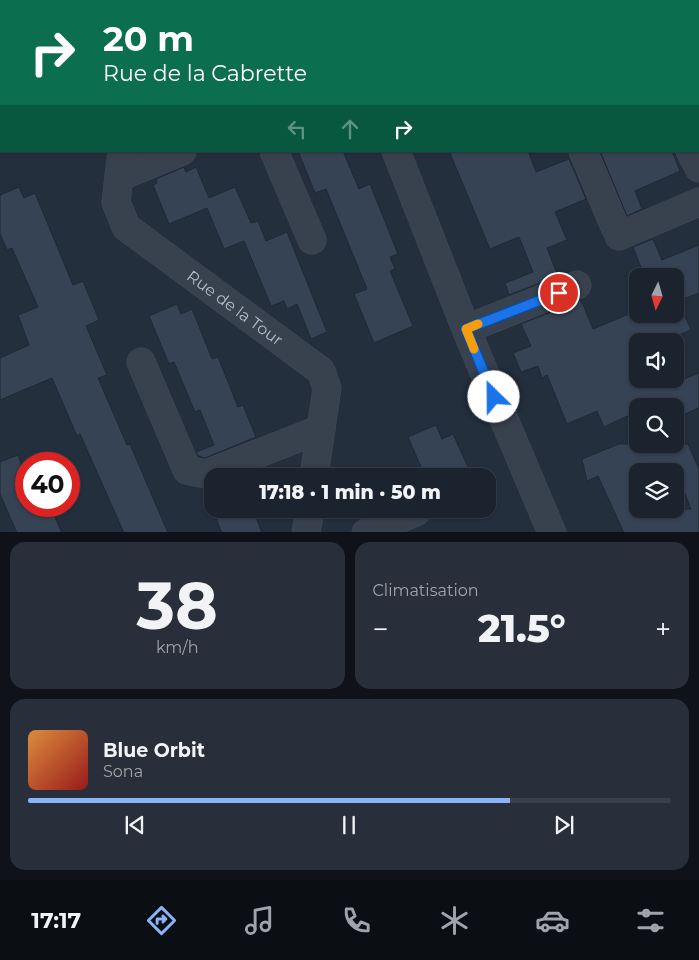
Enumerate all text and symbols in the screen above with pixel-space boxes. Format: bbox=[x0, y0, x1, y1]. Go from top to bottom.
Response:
text: 20 m bbox=[103, 17, 194, 60]
icon: right bbox=[20, 20, 85, 85]
text: Rue de la Cabrette bbox=[103, 60, 307, 87]
icon: left bbox=[283, 115, 311, 143]
icon: ahead bbox=[336, 115, 364, 143]
icon: right bbox=[389, 115, 417, 143]
street label: Rue de la Tour bbox=[183, 266, 287, 350]
north arrow bbox=[629, 268, 684, 322]
map controls bbox=[629, 268, 684, 518]
pin bbox=[538, 272, 580, 314]
icon: arrive bbox=[545, 279, 573, 307]
button: sound bbox=[629, 333, 684, 388]
position arrow bbox=[467, 370, 519, 422]
button: search bbox=[629, 398, 684, 453]
speed limit sign: 40 bbox=[15, 452, 80, 517]
button: layers bbox=[629, 463, 684, 518]
text: 17:18 · 1 min · 50 m bbox=[259, 481, 441, 504]
text: 38 bbox=[137, 566, 218, 645]
text: Climatisation bbox=[373, 581, 479, 600]
text: 21.5° bbox=[478, 605, 566, 652]
text: − bbox=[373, 612, 389, 646]
text: + bbox=[655, 612, 671, 646]
text: km/h bbox=[156, 638, 199, 657]
text: Blue Orbit bbox=[103, 739, 205, 762]
text: Sona bbox=[103, 762, 143, 781]
icon: previous bbox=[121, 811, 149, 839]
icon: pause bbox=[335, 811, 363, 839]
icon: next bbox=[550, 811, 578, 839]
icon: directions bbox=[144, 903, 179, 938]
icon: music bbox=[242, 903, 277, 938]
icon: phone bbox=[339, 903, 374, 938]
icon: climate bbox=[437, 903, 472, 938]
icon: car bbox=[535, 903, 570, 938]
icon: filters bbox=[633, 903, 668, 938]
text: 17:17 bbox=[31, 907, 81, 934]

